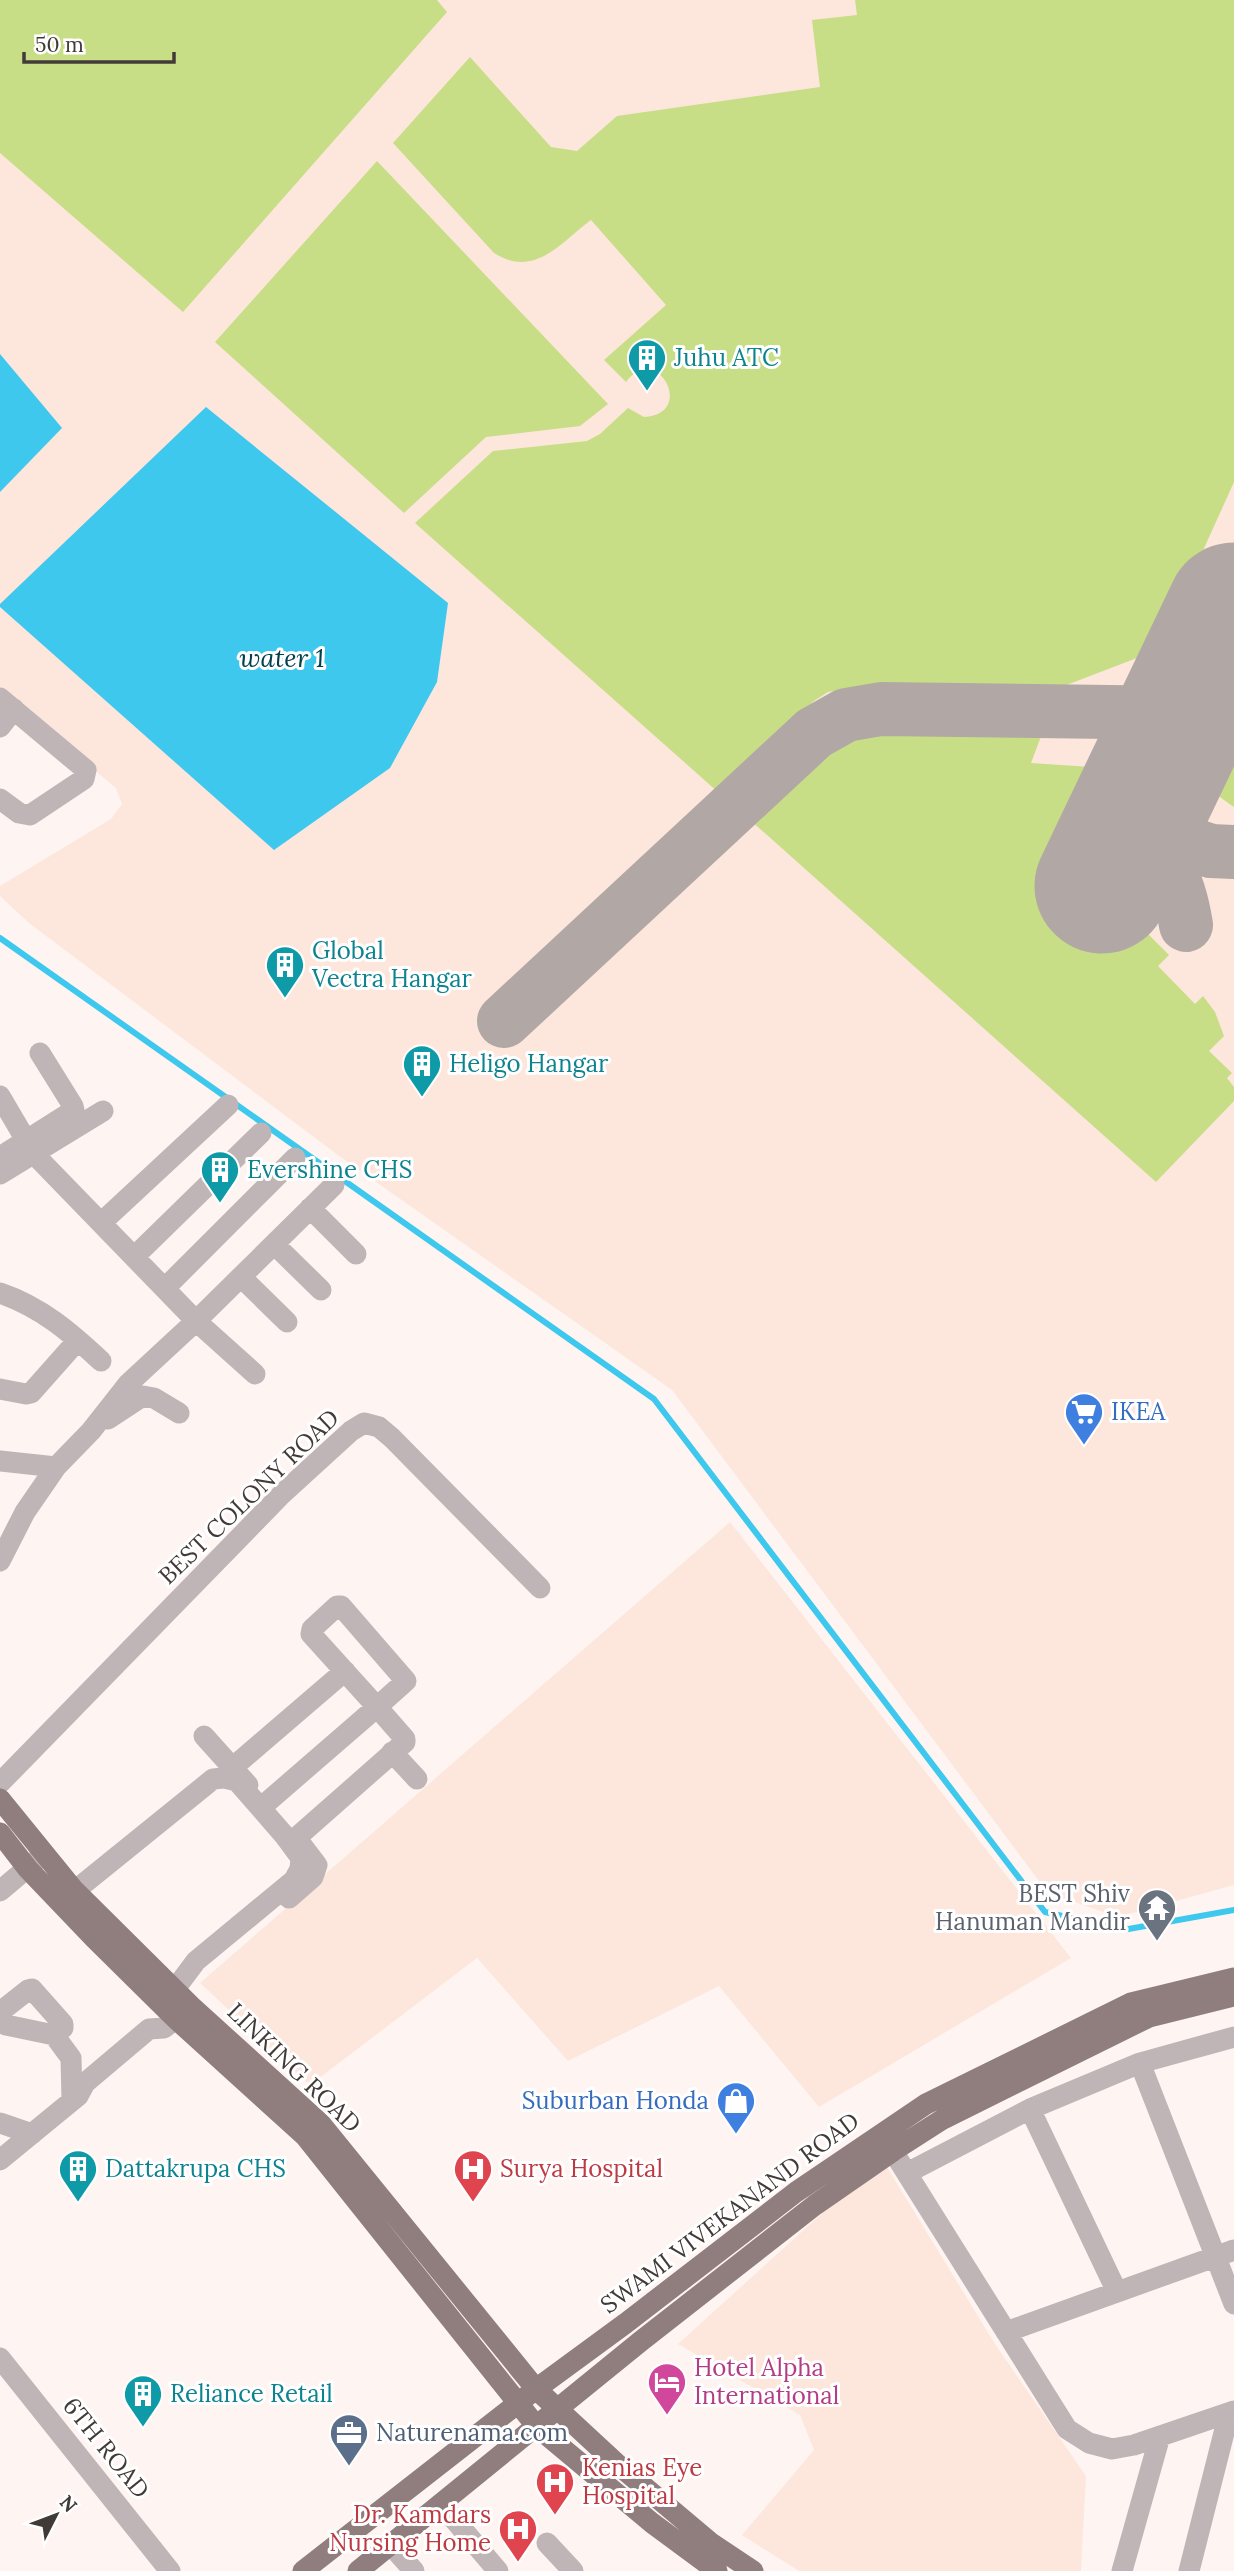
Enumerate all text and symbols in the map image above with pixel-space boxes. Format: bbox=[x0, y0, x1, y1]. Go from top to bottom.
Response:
scale bar bbox=[24, 21, 175, 65]
text: 50 m bbox=[35, 31, 84, 58]
building icon: Juhu ATC bbox=[626, 337, 668, 392]
place label: Juhu ATC bbox=[673, 342, 779, 373]
water label: water 1 bbox=[240, 641, 324, 674]
place label: Global Vectra Hangar bbox=[311, 935, 473, 994]
building icon: Global Vectra Hangar bbox=[264, 944, 306, 999]
building icon: Heligo Hangar bbox=[401, 1043, 443, 1098]
place label: Heligo Hangar bbox=[449, 1048, 609, 1079]
building icon: Evershine CHS bbox=[199, 1149, 241, 1204]
place label: Evershine CHS bbox=[247, 1154, 412, 1185]
supermarket icon: IKEA bbox=[1063, 1391, 1105, 1446]
place label: IKEA bbox=[1111, 1396, 1166, 1427]
street label: BEST COLONY ROAD bbox=[152, 1402, 345, 1591]
place label: BEST Shiv Hanuman Mandir bbox=[935, 1878, 1131, 1937]
temple icon: BEST Shiv Hanuman Mandir bbox=[1136, 1887, 1178, 1942]
street label: LINKING ROAD bbox=[221, 1996, 368, 2139]
shop icon: Suburban Honda bbox=[715, 2080, 757, 2135]
place label: Suburban Honda bbox=[522, 2085, 709, 2116]
street label: SWAMI VIVEKANAND ROAD bbox=[594, 2105, 865, 2320]
building icon: Dattakrupa CHS bbox=[57, 2148, 99, 2203]
hospital icon: Surya Hospital bbox=[452, 2148, 494, 2203]
place label: Dattakrupa CHS bbox=[105, 2153, 286, 2184]
place label: Surya Hospital bbox=[500, 2153, 663, 2184]
place label: Hotel Alpha International bbox=[694, 2352, 839, 2411]
hotel icon: Hotel Alpha International bbox=[646, 2361, 688, 2416]
building icon: Reliance Retail bbox=[122, 2373, 164, 2428]
place label: Reliance Retail bbox=[170, 2378, 333, 2409]
street label: 6TH ROAD bbox=[56, 2391, 157, 2504]
office icon: Naturenama.com bbox=[328, 2412, 370, 2467]
place label: Naturenama.com bbox=[376, 2417, 568, 2448]
place label: Kenias Eye Hospital bbox=[582, 2452, 702, 2511]
hospital icon: Kenias Eye Hospital bbox=[534, 2461, 576, 2516]
north arrow bbox=[21, 2480, 91, 2550]
text: N bbox=[55, 2490, 83, 2517]
place label: Dr. Kamdars Nursing Home bbox=[329, 2499, 491, 2558]
hospital icon: Dr. Kamdars Nursing Home bbox=[497, 2508, 539, 2563]

